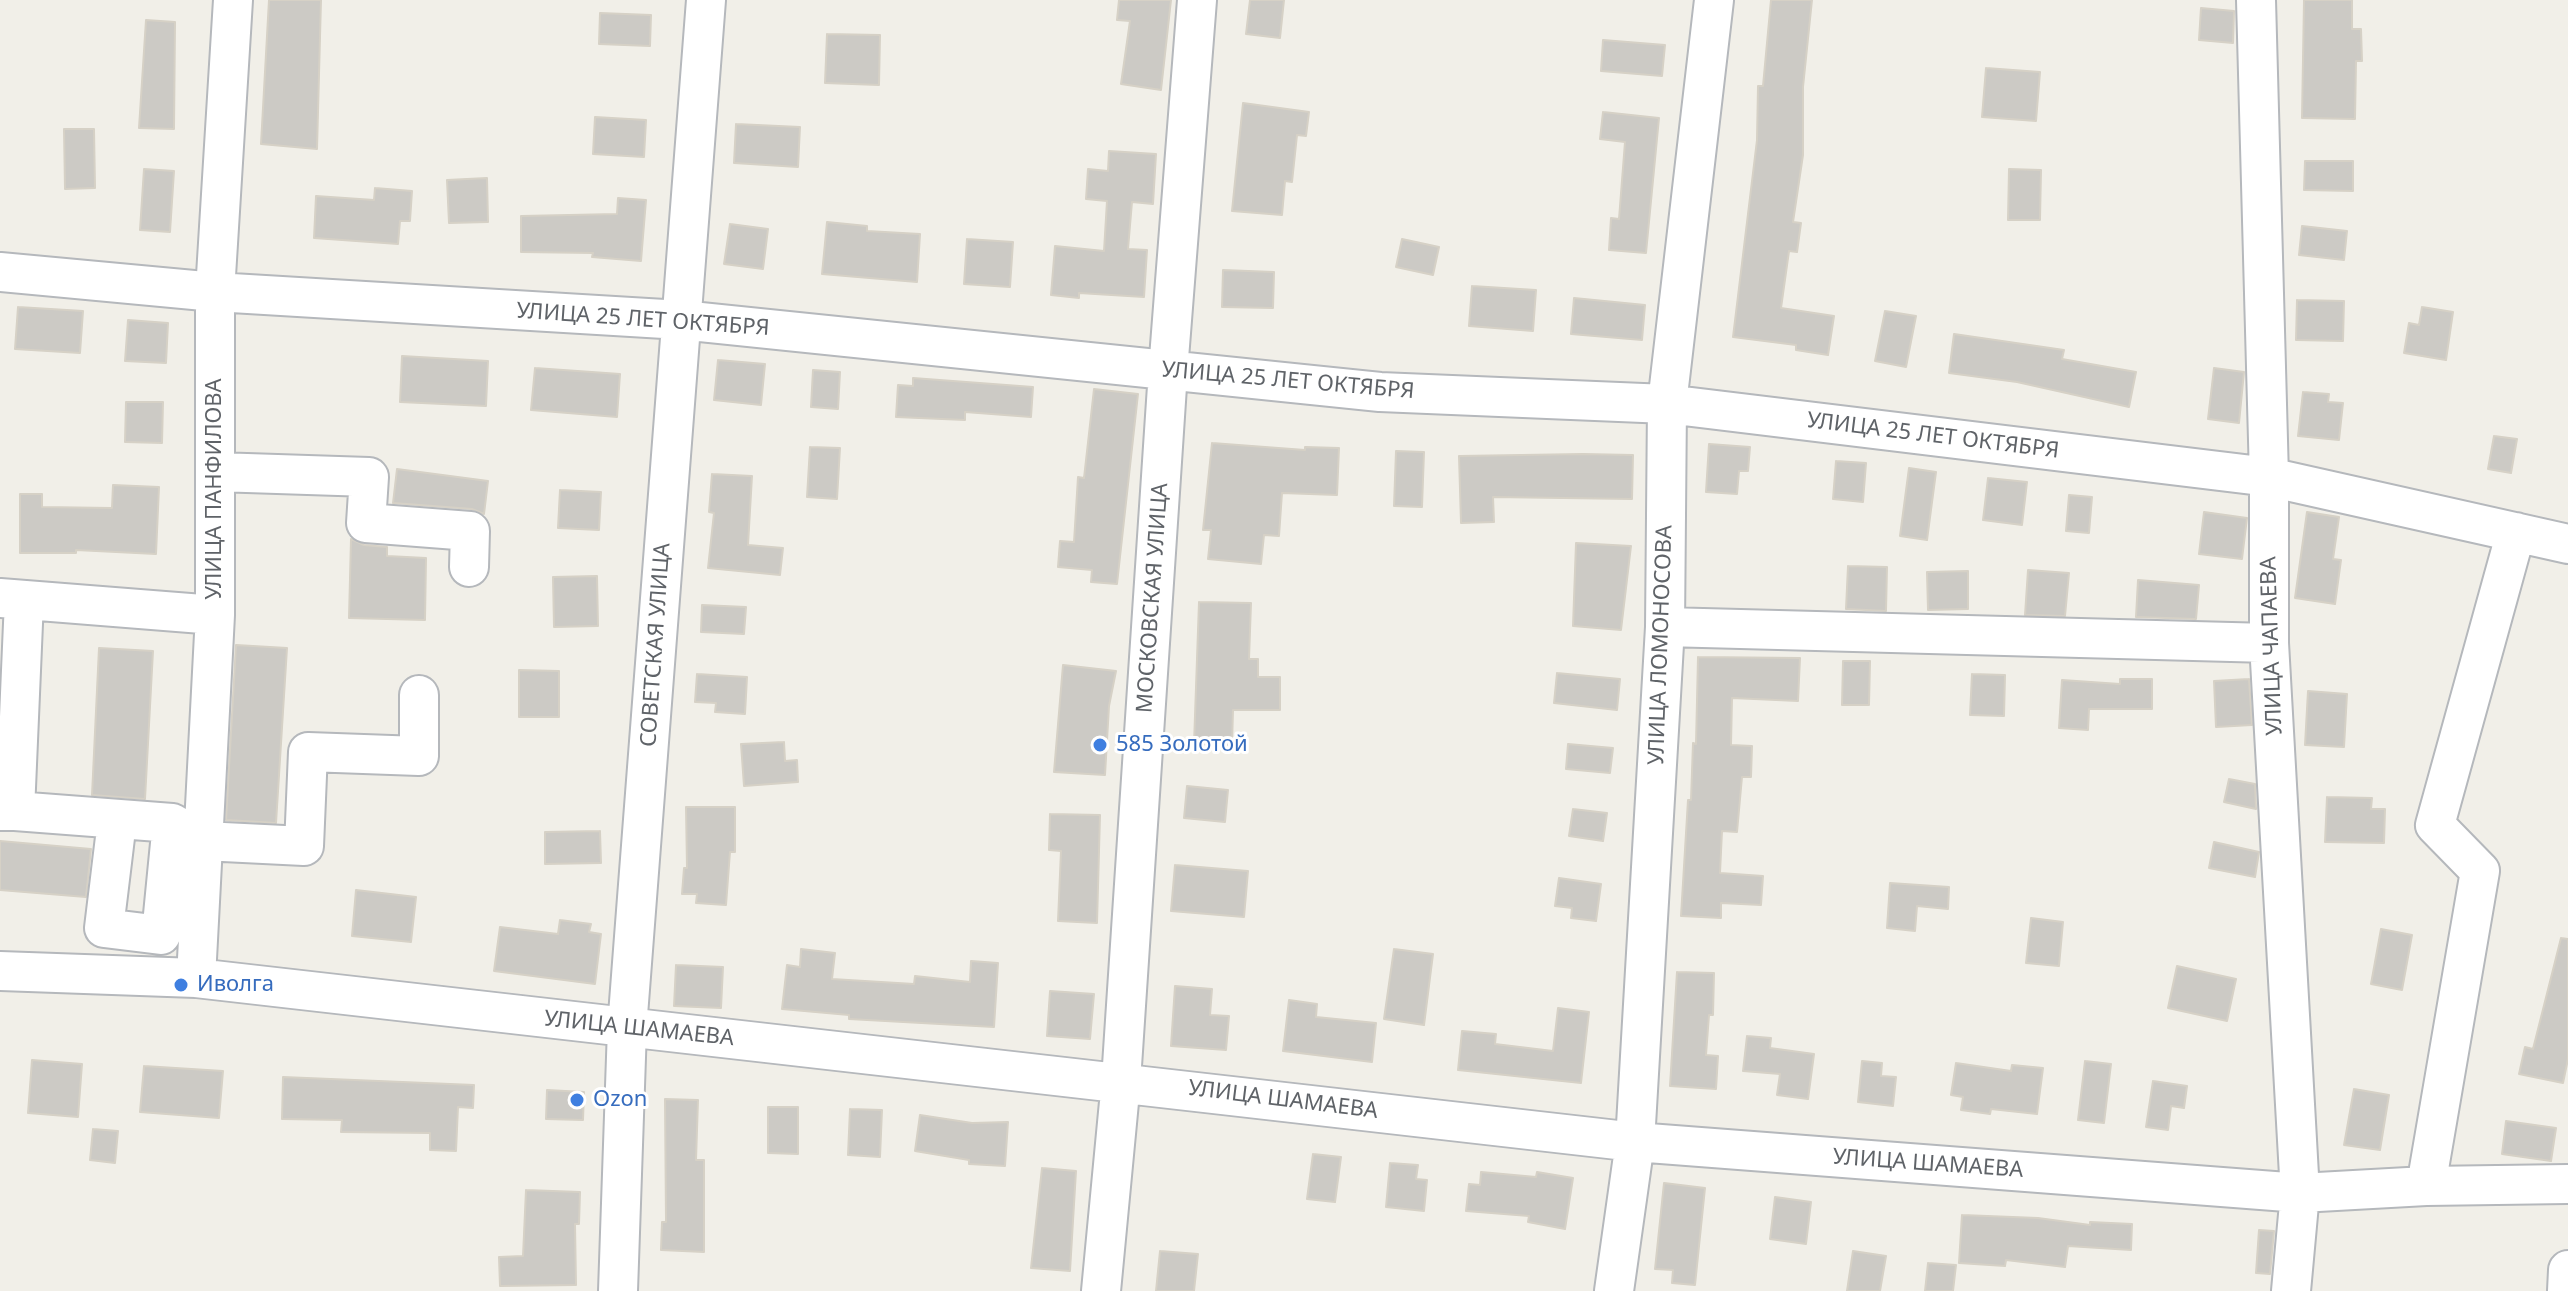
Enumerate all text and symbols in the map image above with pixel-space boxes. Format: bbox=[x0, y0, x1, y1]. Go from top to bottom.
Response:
street label: УЛИЦА 25 ЛЕТ ОКТЯБРЯ bbox=[516, 298, 770, 342]
street label: УЛИЦА 25 ЛЕТ ОКТЯБРЯ bbox=[1161, 357, 1415, 405]
street label: УЛИЦА ПАНФИЛОВА bbox=[202, 378, 228, 600]
street label: УЛИЦА 25 ЛЕТ ОКТЯБРЯ bbox=[1806, 407, 2060, 465]
street label: МОСКОВСКАЯ УЛИЦА bbox=[1132, 482, 1174, 714]
street label: УЛИЦА ЛОМОНОСОВА bbox=[1644, 525, 1678, 765]
street label: СОВЕТСКАЯ УЛИЦА bbox=[636, 542, 676, 748]
street label: УЛИЦА ЧАПАЕВА bbox=[2256, 556, 2288, 736]
place label: 585 Золотой bbox=[1116, 732, 1248, 758]
marker: 585 Золотой bbox=[1091, 736, 1109, 754]
place label: Иволга bbox=[197, 972, 274, 998]
marker: Иволга bbox=[172, 976, 190, 994]
street label: УЛИЦА ШАМАЕВА bbox=[543, 1006, 735, 1052]
street label: УЛИЦА ШАМАЕВА bbox=[1187, 1075, 1379, 1125]
place label: Ozon bbox=[593, 1087, 647, 1113]
marker: Ozon bbox=[568, 1091, 586, 1109]
street label: УЛИЦА ШАМАЕВА bbox=[1832, 1144, 2024, 1184]

